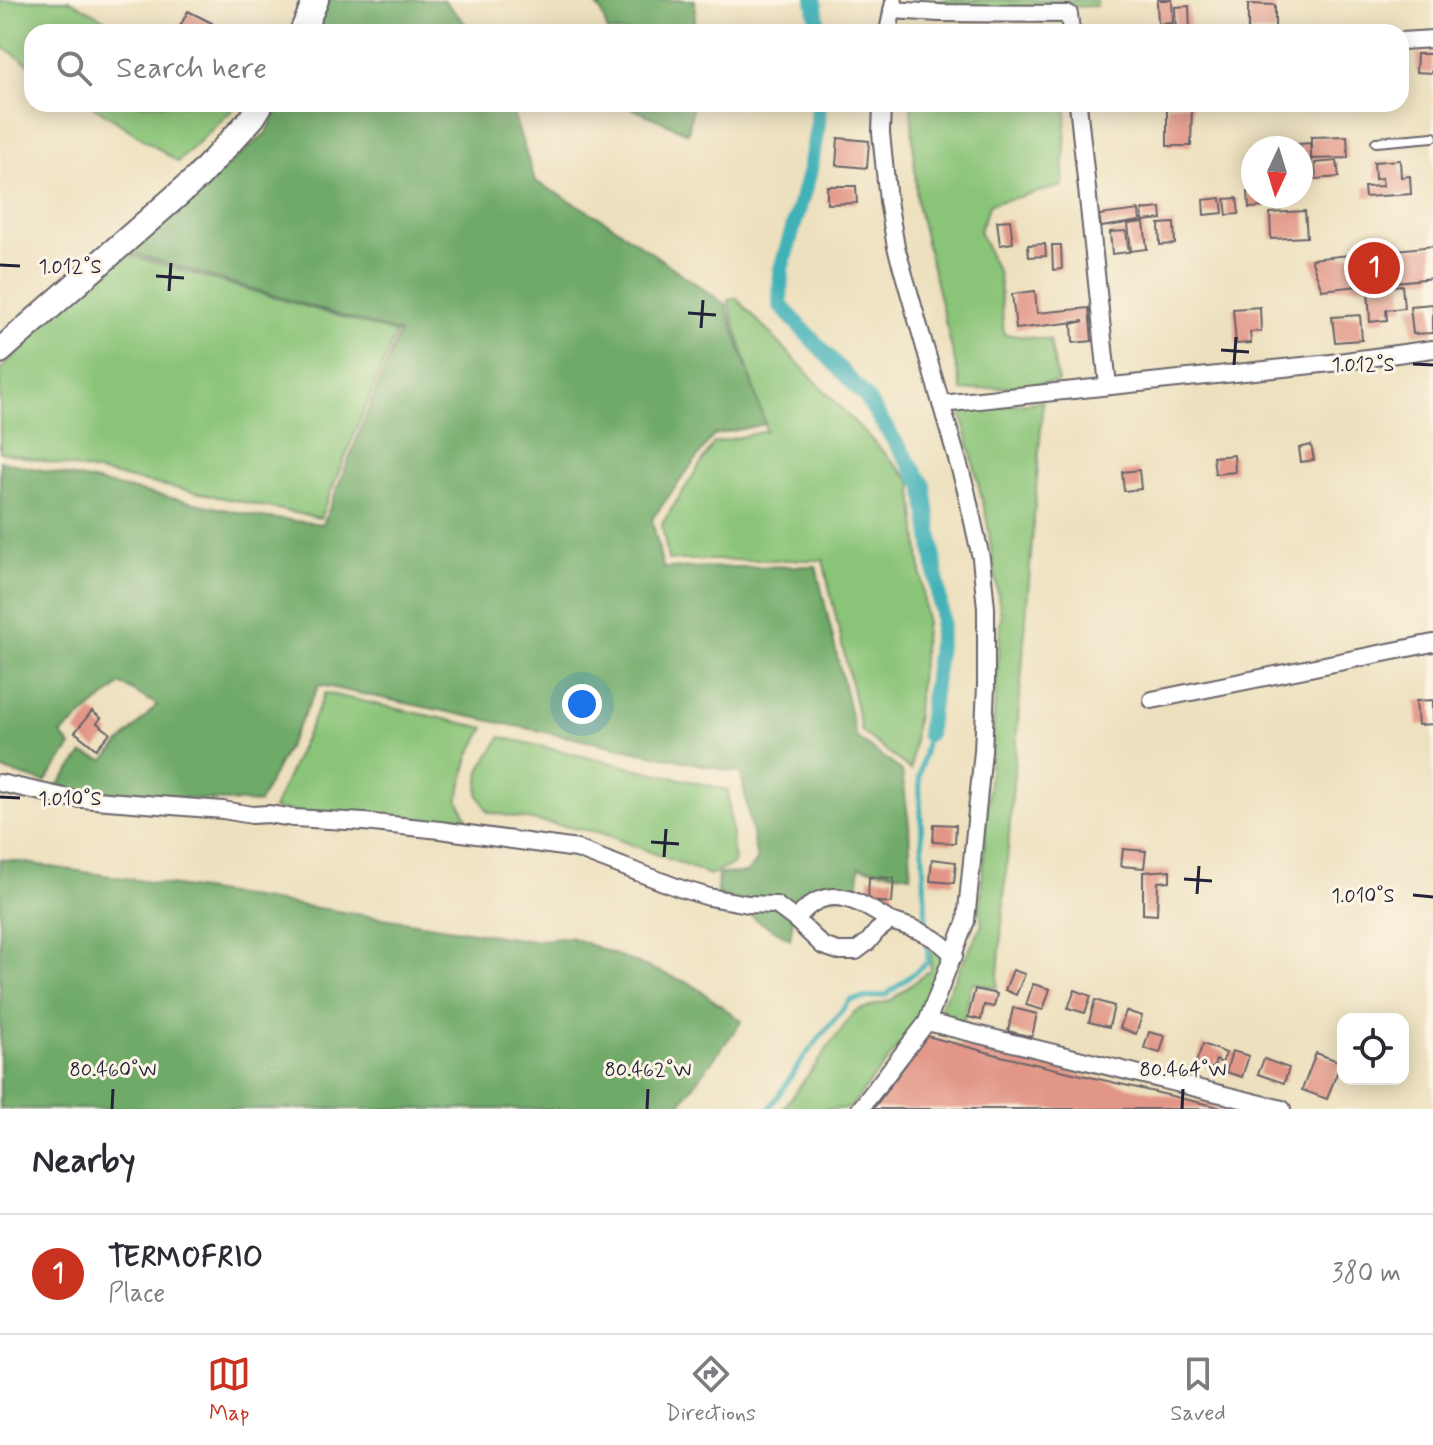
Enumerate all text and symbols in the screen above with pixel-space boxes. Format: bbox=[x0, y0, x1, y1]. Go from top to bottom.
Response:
search box bbox=[24, 24, 1409, 112]
icon: search bbox=[52, 46, 96, 90]
text: Search here bbox=[116, 49, 267, 88]
north arrow bbox=[1241, 136, 1313, 208]
pin: 1 bbox=[1348, 238, 1400, 298]
text: 1.012°S bbox=[38, 254, 102, 281]
text: 1.012°S bbox=[1331, 352, 1395, 379]
your location bbox=[562, 684, 602, 724]
text: 1.010°S bbox=[38, 786, 102, 813]
text: 1.010°S bbox=[1331, 883, 1395, 910]
map controls bbox=[1337, 1013, 1409, 1085]
button: locate bbox=[1337, 1013, 1409, 1085]
text: 80.460°W bbox=[69, 1057, 157, 1084]
text: 80.462°W bbox=[605, 1057, 691, 1084]
text: 80.464°W bbox=[1140, 1057, 1226, 1084]
text: Nearby bbox=[32, 1139, 136, 1184]
text: TERMOFRIO bbox=[108, 1238, 263, 1277]
text: 1 bbox=[52, 1257, 64, 1291]
text: 380 m bbox=[1332, 1257, 1401, 1291]
text: Place bbox=[108, 1277, 165, 1311]
tab: Map bbox=[207, 1352, 251, 1428]
tab: Directions bbox=[665, 1352, 756, 1428]
tab: Saved bbox=[1170, 1352, 1226, 1428]

